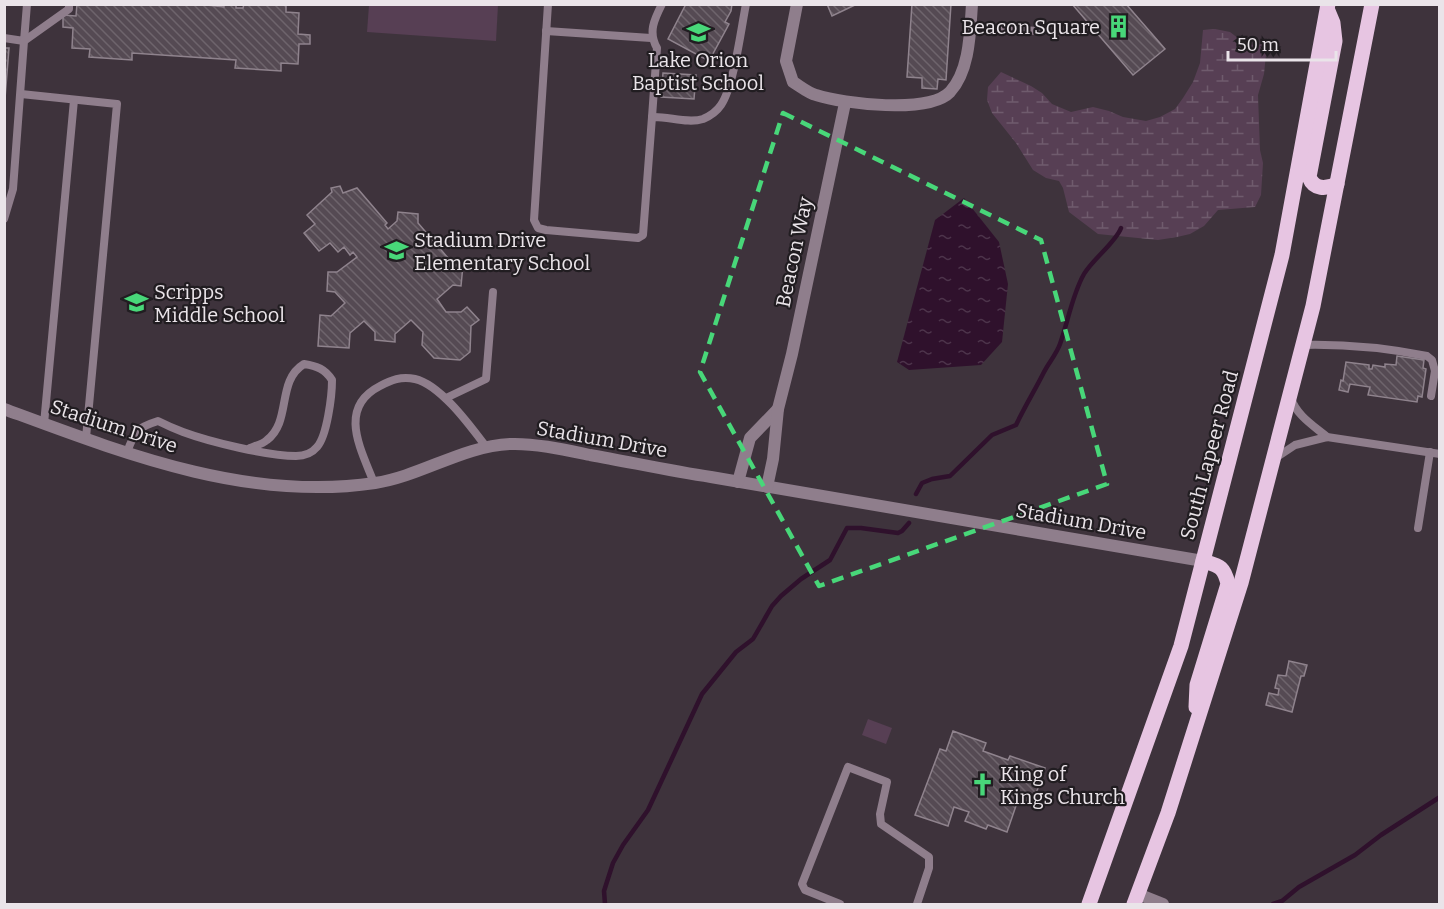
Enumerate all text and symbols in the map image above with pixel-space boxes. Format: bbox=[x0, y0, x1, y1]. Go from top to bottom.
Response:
building icon: Beacon Square bbox=[1105, 14, 1131, 40]
place label: Beacon Square bbox=[961, 15, 1100, 39]
school or university icon: Lake Orion Baptist School bbox=[685, 19, 711, 45]
scale bar bbox=[1228, 24, 1336, 62]
text: 50 m bbox=[1237, 34, 1279, 56]
place label: Lake Orion Baptist School bbox=[632, 48, 764, 95]
street label: Beacon Way bbox=[771, 194, 817, 309]
place label: Stadium Drive Elementary School bbox=[414, 228, 591, 275]
school or university icon: Stadium Drive Elementary School bbox=[383, 238, 409, 264]
place label: Scripps Middle School bbox=[154, 280, 285, 327]
school or university icon: Scripps Middle School bbox=[123, 290, 149, 316]
street label: South Lapeer Road bbox=[1175, 367, 1243, 542]
street label: Stadium Drive bbox=[47, 394, 181, 458]
street label: Stadium Drive bbox=[535, 416, 669, 462]
street label: Stadium Drive bbox=[1014, 498, 1148, 544]
place label: King of Kings Church bbox=[1000, 762, 1125, 809]
church icon: King of Kings Church bbox=[969, 772, 995, 798]

